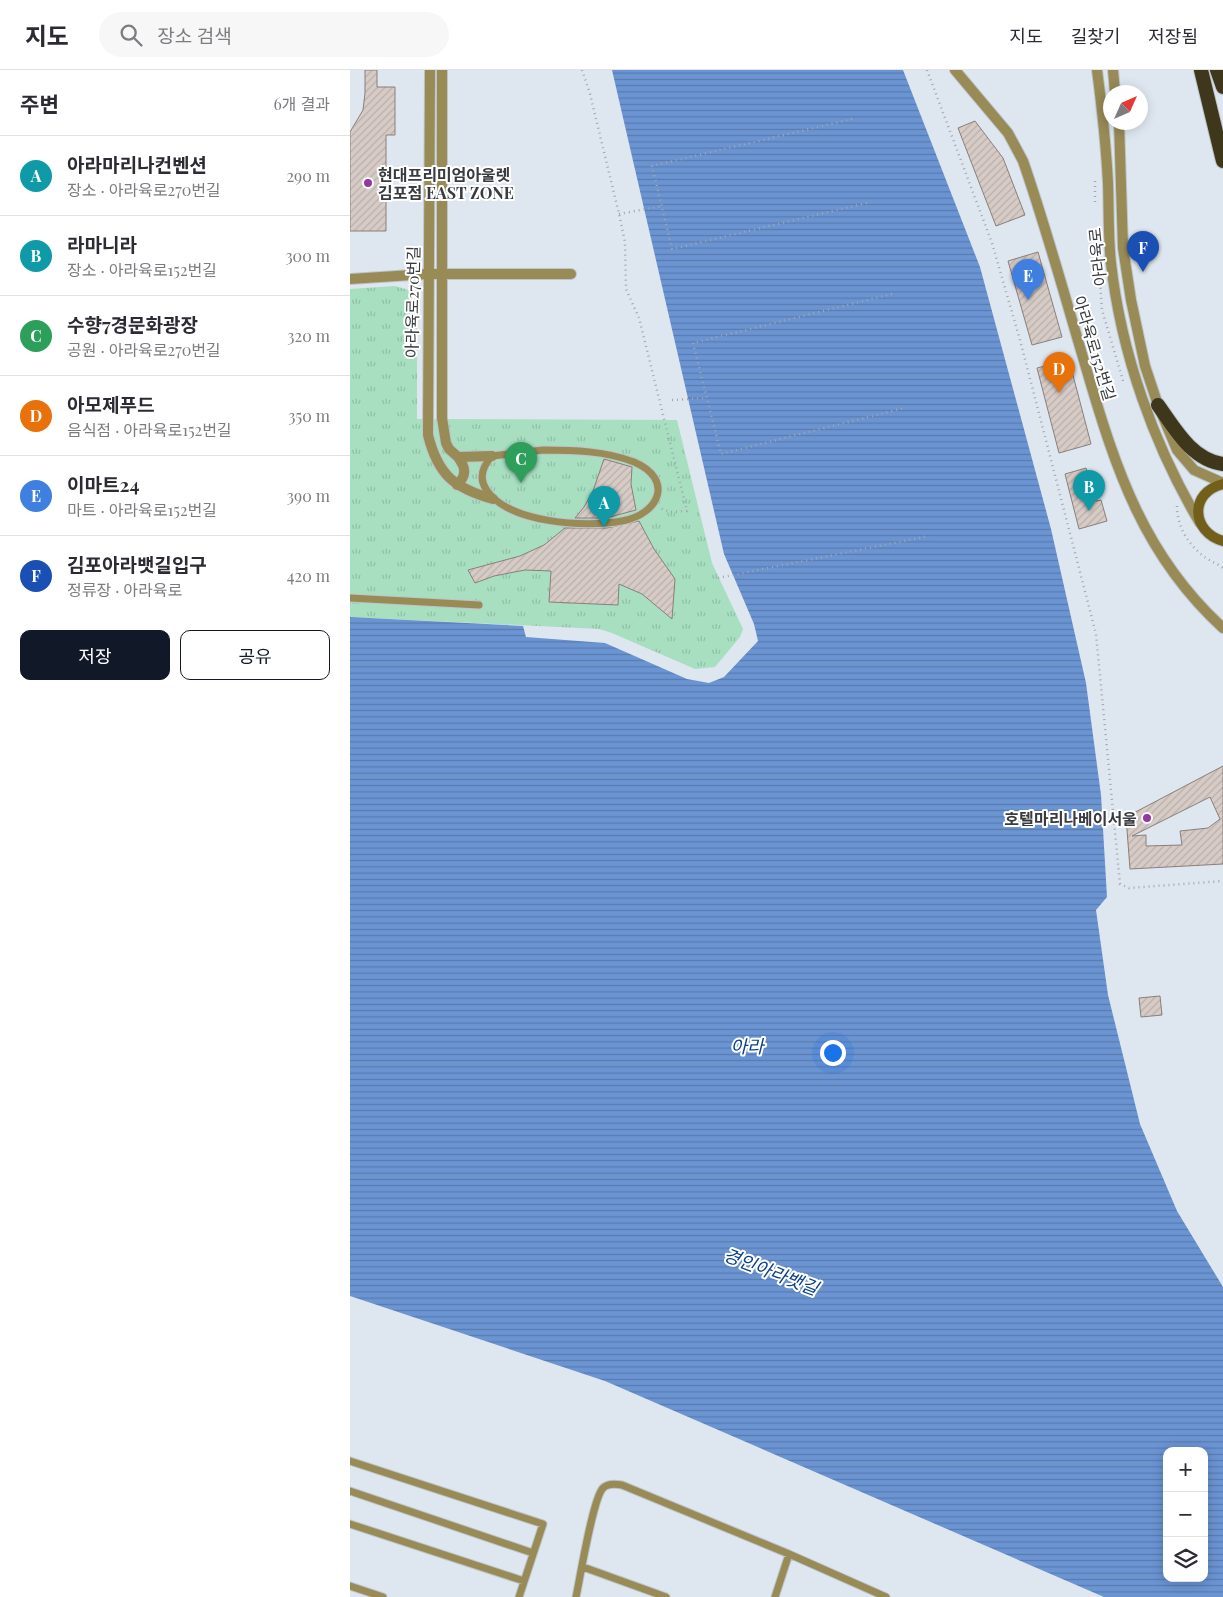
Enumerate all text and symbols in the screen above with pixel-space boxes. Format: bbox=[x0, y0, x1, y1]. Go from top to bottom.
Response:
search box bbox=[99, 12, 449, 57]
text: 지도 bbox=[25, 19, 69, 51]
icon: search bbox=[117, 21, 145, 49]
text: 장소 검색 bbox=[157, 22, 232, 48]
text: 지도 bbox=[1010, 24, 1043, 48]
text: 길찾기 bbox=[1071, 24, 1120, 48]
text: 저장됨 bbox=[1148, 24, 1198, 48]
north arrow bbox=[1103, 85, 1148, 130]
text: 주변 bbox=[20, 89, 59, 117]
text: 6개 결과 bbox=[274, 93, 330, 114]
text: 아라마리나컨벤션 bbox=[67, 151, 207, 177]
place label: 현대프리미엄아울렛 김포점 EAST ZONE bbox=[378, 164, 514, 203]
text: A bbox=[31, 165, 41, 186]
text: 290 m bbox=[286, 165, 330, 186]
marker: 현대프리미엄아울렛 김포점 EAST ZONE bbox=[362, 177, 374, 189]
text: 장소 · 아라육로270번길 bbox=[67, 179, 221, 200]
street label: 아라육로 bbox=[1083, 226, 1111, 287]
text: 라마니라 bbox=[67, 231, 137, 257]
pin: F bbox=[1127, 231, 1159, 272]
text: B bbox=[31, 245, 41, 266]
text: 300 m bbox=[285, 245, 330, 266]
street label: 아라육로270번길 bbox=[401, 246, 423, 358]
text: 장소 · 아라육로152번길 bbox=[67, 259, 217, 280]
pin: E bbox=[1012, 259, 1044, 300]
street label: 아라육로152번길 bbox=[1069, 293, 1121, 403]
text: 수향7경문화광장 bbox=[67, 311, 198, 337]
text: C bbox=[30, 325, 42, 346]
text: 320 m bbox=[287, 325, 330, 346]
text: 공원 · 아라육로270번길 bbox=[67, 339, 221, 360]
pin: D bbox=[1043, 352, 1075, 393]
text: 아모제푸드 bbox=[67, 391, 154, 417]
text: D bbox=[30, 405, 42, 426]
text: 350 m bbox=[288, 405, 330, 426]
text: 음식점 · 아라육로152번길 bbox=[67, 419, 232, 440]
pin: C bbox=[505, 442, 537, 483]
pin: B bbox=[1073, 470, 1105, 511]
text: 이마트24 bbox=[67, 471, 139, 497]
text: E bbox=[31, 485, 41, 506]
text: 390 m bbox=[287, 485, 330, 506]
pin: A bbox=[588, 486, 620, 527]
text: 마트 · 아라육로152번길 bbox=[67, 499, 217, 520]
text: 김포아라뱃길입구 bbox=[67, 551, 207, 577]
text: F bbox=[31, 565, 41, 586]
text: 420 m bbox=[287, 565, 330, 586]
text: 정류장 · 아라육로 bbox=[67, 579, 182, 600]
button: 저장 bbox=[20, 630, 170, 680]
button: 공유 bbox=[180, 630, 330, 680]
place label: 호텔마리나베이서울 bbox=[1005, 808, 1137, 829]
marker: 호텔마리나베이서울 bbox=[1141, 812, 1153, 824]
water label: 아라 bbox=[730, 1034, 766, 1058]
your location bbox=[820, 1040, 846, 1066]
water label: 경인아라뱃길 bbox=[720, 1242, 823, 1301]
map controls bbox=[1163, 1447, 1208, 1582]
button: + bbox=[1163, 1447, 1208, 1492]
button: − bbox=[1163, 1492, 1208, 1537]
button: layers bbox=[1163, 1537, 1208, 1582]

